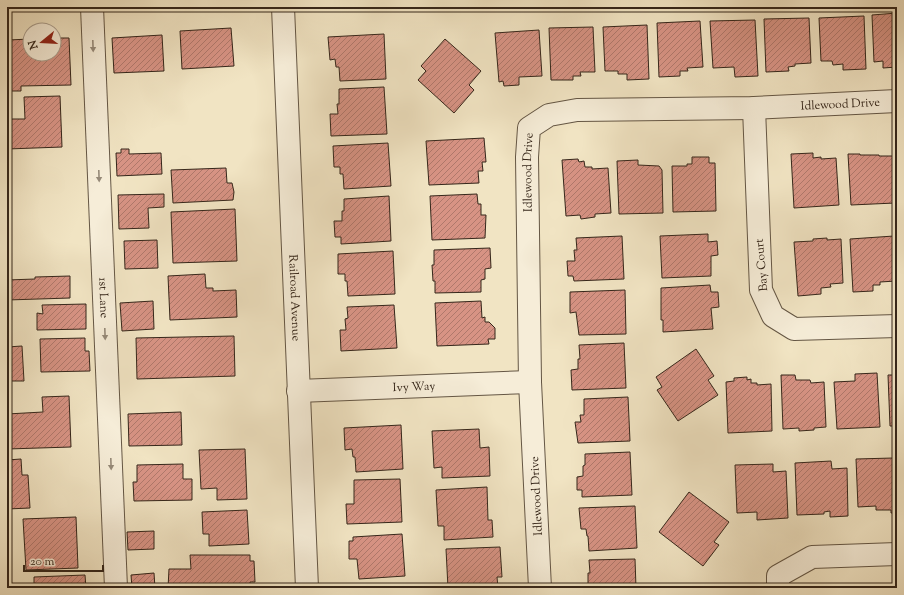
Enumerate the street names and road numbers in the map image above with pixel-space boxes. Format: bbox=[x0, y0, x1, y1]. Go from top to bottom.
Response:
street label: Idlewood Drive bbox=[800, 94, 881, 116]
street label: Idlewood Drive bbox=[519, 132, 539, 212]
street label: Bay Court bbox=[751, 238, 773, 292]
street label: Railroad Avenue bbox=[283, 254, 305, 342]
street label: 1st Lane bbox=[93, 277, 113, 319]
street label: Ivy Way bbox=[392, 378, 436, 397]
street label: Idlewood Drive bbox=[526, 455, 548, 536]

